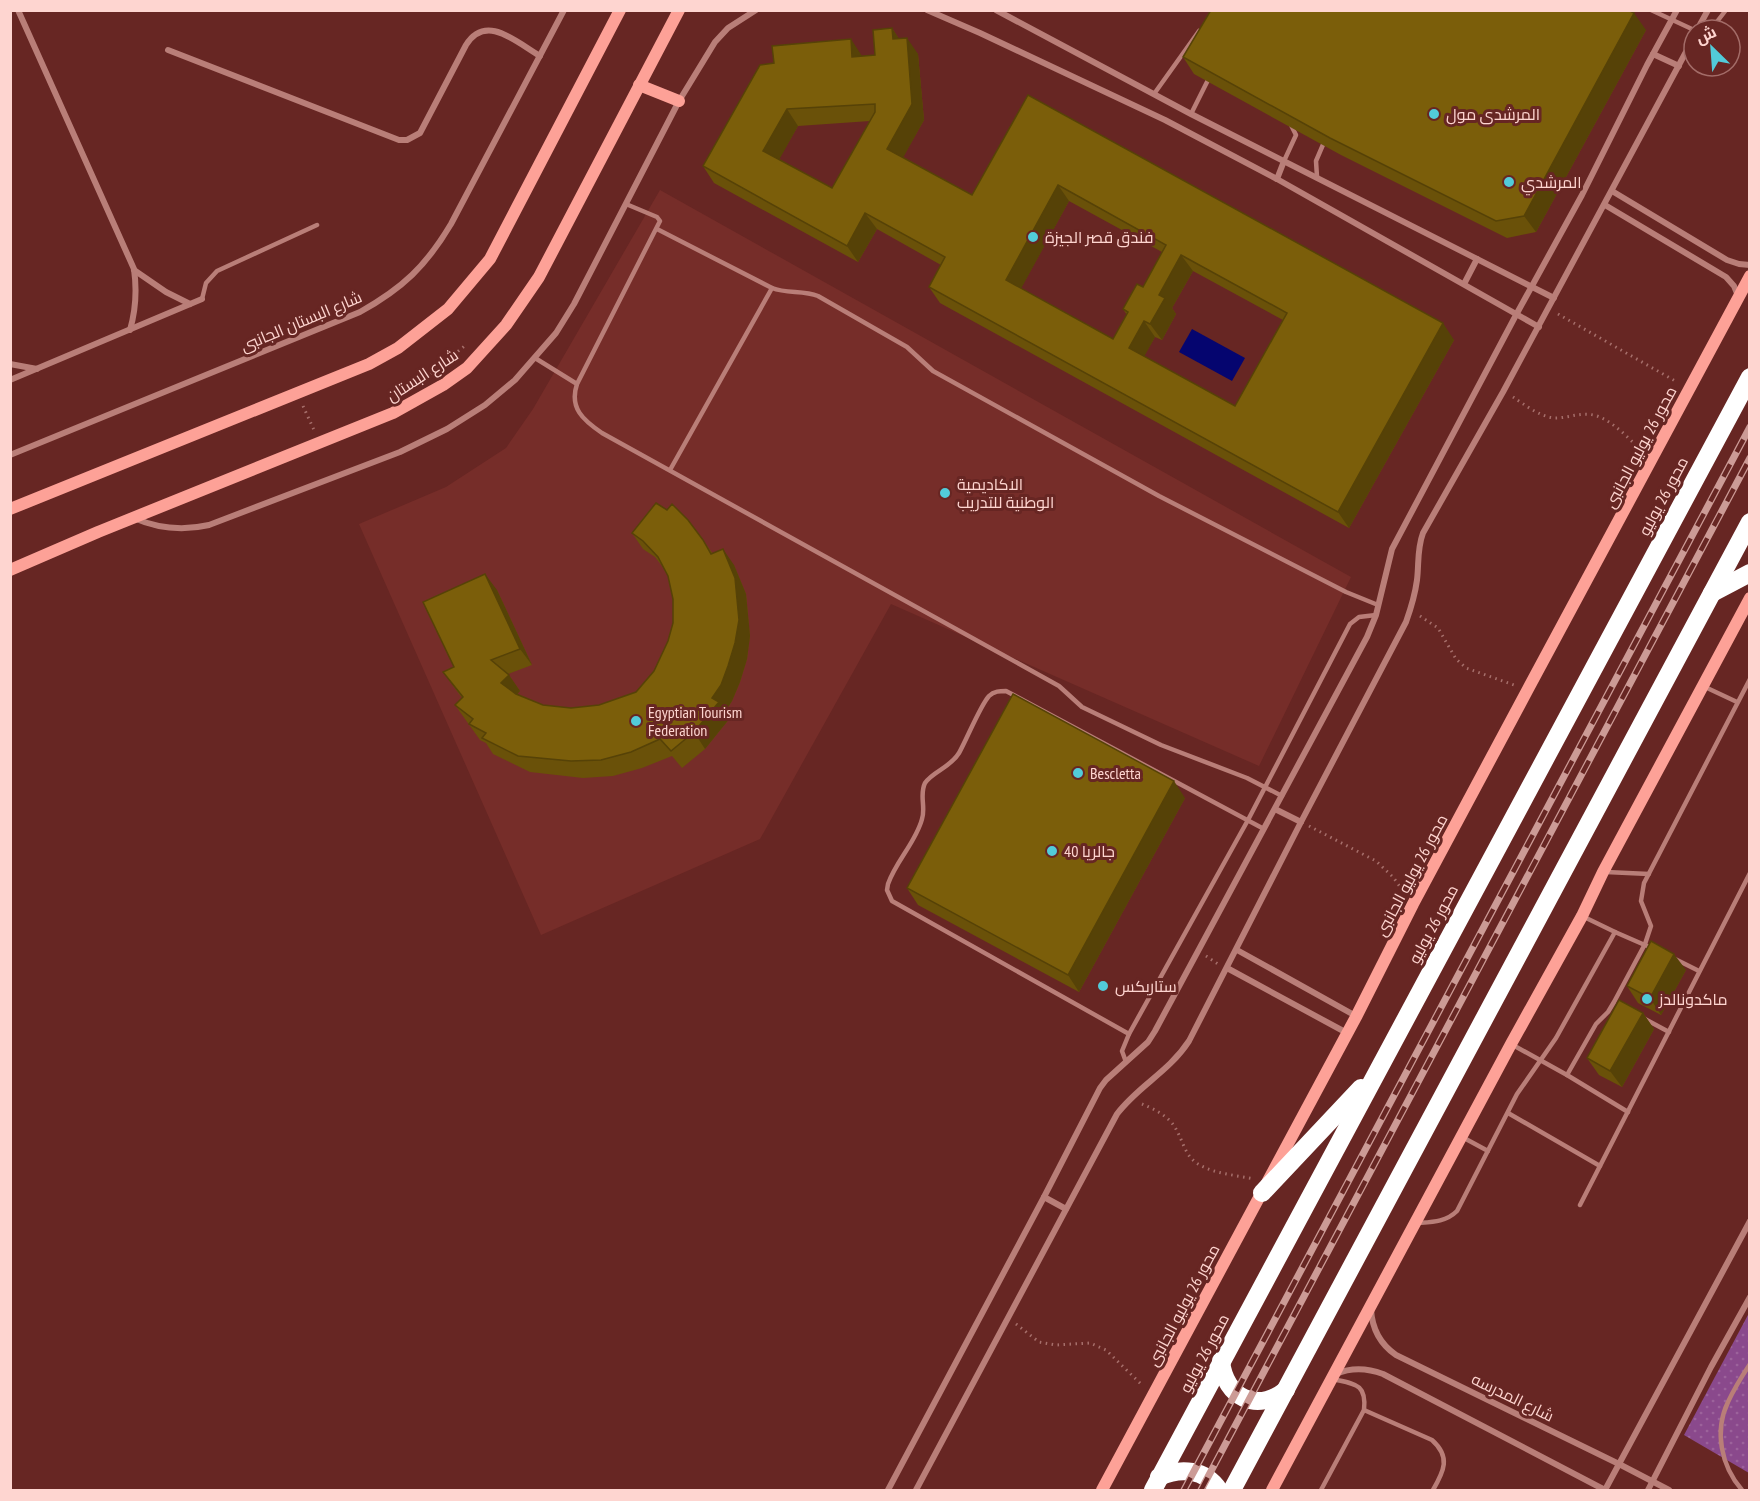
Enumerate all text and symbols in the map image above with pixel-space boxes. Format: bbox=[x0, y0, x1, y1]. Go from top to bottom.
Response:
north arrow bbox=[1682, 18, 1742, 78]
text: ش bbox=[1692, 21, 1719, 48]
place label: المرشدى مول bbox=[1446, 104, 1540, 125]
marker: المرشدى مول bbox=[1427, 107, 1441, 121]
place label: المرشدي bbox=[1521, 172, 1581, 196]
marker: المرشدي bbox=[1502, 175, 1516, 189]
place label: فندق قصر الجيزة bbox=[1045, 227, 1153, 248]
marker: فندق قصر الجيزة bbox=[1026, 230, 1040, 244]
street label: شارع البستان الجانبى bbox=[237, 286, 366, 357]
street label: شارع البستان bbox=[382, 344, 463, 407]
street label: محور 26 يوليو الجانبى bbox=[1600, 383, 1680, 511]
street label: محور 26 يوليو bbox=[1634, 453, 1692, 539]
place label: الاكاديمية الوطنية للتدريب bbox=[957, 474, 1054, 512]
marker: الاكاديمية الوطنية للتدريب bbox=[938, 486, 952, 500]
place label: Egyptian Tourism Federation bbox=[648, 702, 742, 740]
marker: Egyptian Tourism Federation bbox=[629, 714, 643, 728]
place label: Bescletta bbox=[1090, 763, 1141, 783]
marker: Bescletta bbox=[1071, 766, 1085, 780]
street label: محور 26 يوليو الجانبى bbox=[1371, 811, 1451, 939]
place label: جالريا 40 bbox=[1064, 841, 1115, 861]
marker: جالريا 40 bbox=[1045, 844, 1059, 858]
street label: محور 26 يوليو bbox=[1404, 881, 1462, 967]
place label: ستاربكس bbox=[1115, 976, 1177, 997]
marker: ستاربكس bbox=[1096, 979, 1110, 993]
place label: ماكدونالدز bbox=[1658, 989, 1727, 1009]
marker: ماكدونالدز bbox=[1640, 992, 1654, 1006]
street label: محور 26 يوليو الجانبى bbox=[1143, 1241, 1223, 1369]
street label: محور 26 يوليو bbox=[1175, 1310, 1233, 1396]
street label: شارع المدرسه bbox=[1468, 1368, 1557, 1427]

